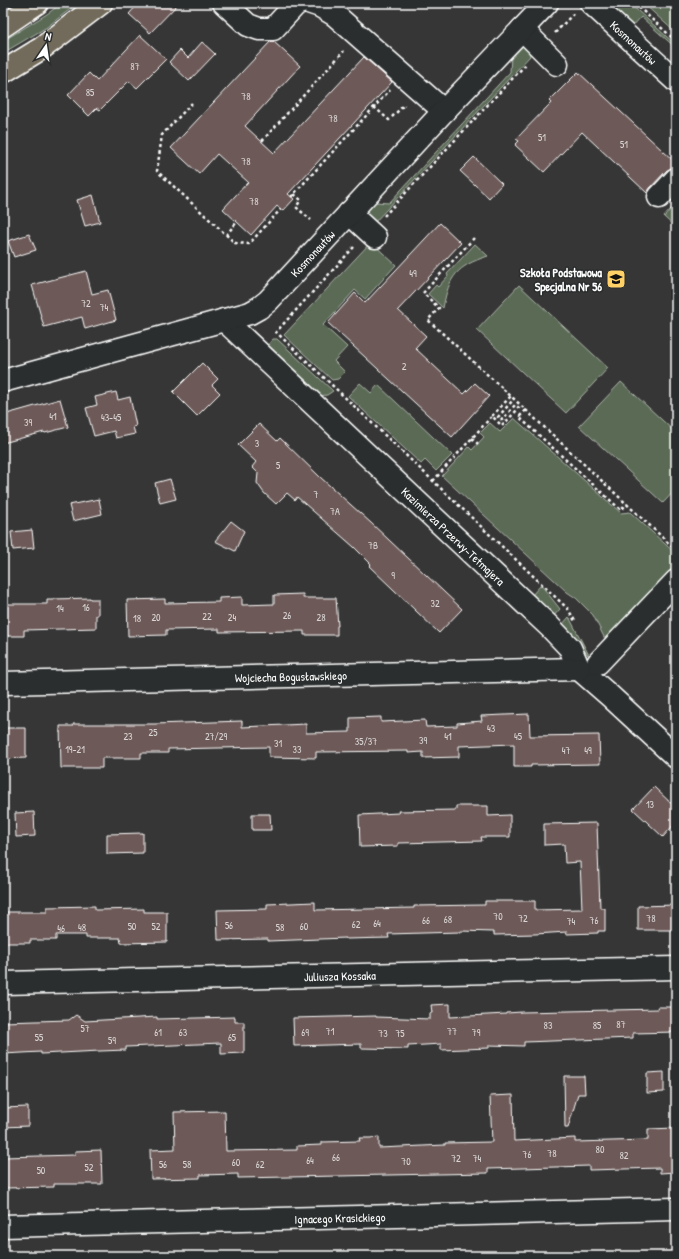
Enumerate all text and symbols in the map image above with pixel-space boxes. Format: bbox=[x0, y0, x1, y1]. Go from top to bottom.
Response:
street label: Kosmonautów bbox=[607, 16, 661, 68]
north arrow bbox=[26, 26, 66, 66]
text: N bbox=[44, 29, 53, 44]
house number: 87 bbox=[130, 60, 140, 73]
house number: 85 bbox=[86, 86, 95, 99]
house number: 78 bbox=[241, 90, 251, 103]
house number: 78 bbox=[328, 112, 338, 125]
house number: 51 bbox=[538, 131, 546, 144]
house number: 51 bbox=[620, 138, 628, 151]
house number: 78 bbox=[241, 155, 251, 168]
house number: 78 bbox=[249, 195, 259, 208]
street label: Kosmonautów bbox=[286, 226, 339, 280]
place label: Szkoła Podstawowa Specjalna Nr 56 bbox=[520, 264, 602, 296]
house number: 49 bbox=[409, 267, 417, 280]
school or university icon: Szkoła Podstawowa Specjalna Nr 56 bbox=[605, 268, 627, 290]
house number: 72 bbox=[81, 297, 91, 310]
house number: 74 bbox=[100, 301, 109, 314]
house number: 2 bbox=[402, 360, 407, 373]
house number: 41 bbox=[49, 410, 57, 423]
house number: 43-45 bbox=[101, 411, 122, 424]
house number: 39 bbox=[24, 416, 32, 429]
house number: 3 bbox=[255, 437, 260, 450]
house number: 5 bbox=[276, 459, 281, 472]
street label: Kazimierza Przerwy-Tetmajera bbox=[398, 483, 509, 589]
house number: 7 bbox=[314, 488, 319, 501]
house number: 7A bbox=[330, 505, 340, 518]
house number: 7B bbox=[368, 539, 378, 552]
house number: 9 bbox=[391, 569, 395, 582]
house number: 32 bbox=[430, 597, 440, 610]
house number: 16 bbox=[82, 601, 90, 614]
house number: 14 bbox=[56, 602, 64, 615]
house number: 26 bbox=[283, 609, 291, 622]
house number: 22 bbox=[202, 610, 212, 623]
house number: 20 bbox=[151, 611, 161, 624]
house number: 24 bbox=[228, 611, 236, 624]
house number: 28 bbox=[316, 611, 326, 624]
house number: 18 bbox=[133, 612, 141, 625]
street label: Wojciecha Bogusławskiego bbox=[235, 666, 347, 686]
house number: 43 bbox=[487, 722, 496, 735]
house number: 25 bbox=[149, 726, 158, 739]
house number: 23 bbox=[123, 730, 133, 743]
house number: 27/29 bbox=[205, 730, 227, 743]
house number: 41 bbox=[444, 730, 452, 743]
house number: 45 bbox=[514, 730, 523, 743]
house number: 39 bbox=[419, 734, 427, 747]
house number: 35/37 bbox=[355, 735, 377, 748]
house number: 31 bbox=[274, 737, 282, 750]
house number: 19-21 bbox=[65, 743, 85, 756]
house number: 33 bbox=[293, 743, 302, 756]
house number: 47 bbox=[562, 744, 570, 757]
house number: 49 bbox=[584, 744, 592, 757]
house number: 13 bbox=[646, 798, 655, 811]
house number: 70 bbox=[493, 910, 503, 923]
house number: 72 bbox=[518, 912, 528, 925]
house number: 78 bbox=[646, 912, 656, 925]
house number: 68 bbox=[444, 913, 452, 926]
house number: 66 bbox=[422, 914, 430, 927]
house number: 76 bbox=[590, 914, 598, 927]
house number: 74 bbox=[567, 915, 576, 928]
house number: 64 bbox=[373, 917, 381, 930]
house number: 62 bbox=[352, 918, 361, 931]
house number: 56 bbox=[225, 919, 233, 932]
house number: 50 bbox=[128, 920, 137, 933]
house number: 52 bbox=[152, 920, 161, 933]
house number: 60 bbox=[300, 920, 309, 933]
house number: 48 bbox=[78, 921, 86, 934]
house number: 58 bbox=[276, 921, 284, 934]
house number: 46 bbox=[57, 922, 65, 935]
street label: Juliusza Kossaka bbox=[304, 966, 376, 985]
house number: 87 bbox=[616, 1018, 626, 1031]
house number: 83 bbox=[544, 1019, 553, 1032]
house number: 85 bbox=[593, 1019, 602, 1032]
house number: 57 bbox=[80, 1022, 90, 1035]
house number: 71 bbox=[326, 1025, 335, 1038]
house number: 77 bbox=[447, 1025, 457, 1038]
house number: 61 bbox=[154, 1026, 162, 1039]
house number: 63 bbox=[179, 1026, 188, 1039]
house number: 69 bbox=[301, 1026, 309, 1039]
house number: 79 bbox=[472, 1026, 481, 1039]
house number: 73 bbox=[378, 1027, 388, 1040]
house number: 75 bbox=[395, 1027, 405, 1040]
house number: 55 bbox=[35, 1031, 44, 1044]
house number: 65 bbox=[228, 1031, 237, 1044]
house number: 59 bbox=[108, 1034, 116, 1047]
house number: 80 bbox=[596, 1143, 605, 1156]
house number: 78 bbox=[547, 1147, 557, 1160]
house number: 76 bbox=[523, 1148, 531, 1161]
house number: 82 bbox=[619, 1149, 629, 1162]
house number: 66 bbox=[332, 1151, 340, 1164]
house number: 72 bbox=[451, 1152, 461, 1165]
house number: 74 bbox=[473, 1152, 482, 1165]
house number: 64 bbox=[306, 1154, 314, 1167]
house number: 70 bbox=[401, 1155, 411, 1168]
house number: 60 bbox=[232, 1156, 241, 1169]
house number: 56 bbox=[159, 1158, 167, 1171]
house number: 58 bbox=[183, 1158, 191, 1171]
house number: 62 bbox=[256, 1158, 265, 1171]
house number: 52 bbox=[85, 1161, 94, 1174]
house number: 50 bbox=[37, 1164, 46, 1177]
street label: Ignacego Krasickiego bbox=[294, 1208, 386, 1227]

